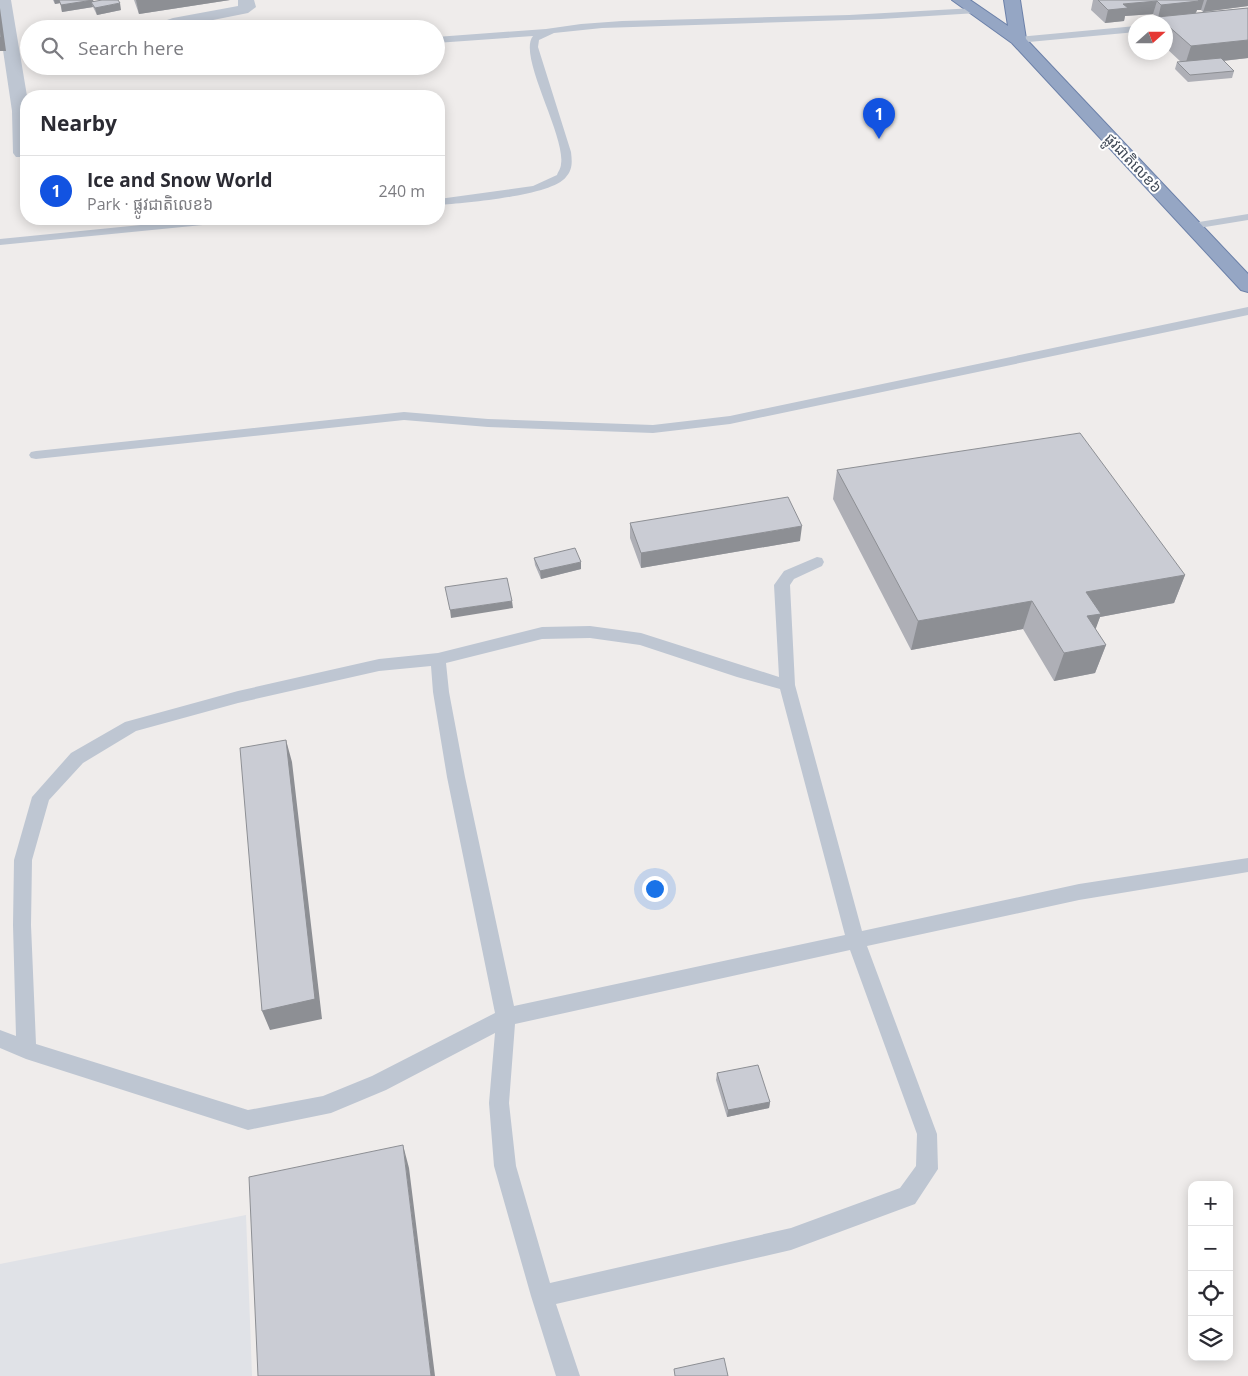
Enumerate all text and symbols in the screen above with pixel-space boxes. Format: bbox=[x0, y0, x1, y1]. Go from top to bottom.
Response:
north arrow bbox=[1128, 15, 1173, 60]
search box bbox=[20, 20, 445, 75]
icon: search bbox=[38, 34, 66, 62]
text: Search here bbox=[78, 35, 184, 61]
pin: 1 bbox=[863, 98, 895, 139]
text: Nearby bbox=[40, 109, 117, 137]
street label: ផ្លូវជាតិលេខ៦ bbox=[1098, 128, 1167, 200]
text: Ice and Snow World bbox=[87, 167, 273, 193]
text: 1 bbox=[51, 180, 61, 202]
text: 240 m bbox=[379, 180, 425, 202]
text: Park · ផ្លូវជាតិលេខ៦ bbox=[87, 193, 213, 215]
your location bbox=[642, 876, 668, 902]
map controls bbox=[1188, 1181, 1233, 1361]
button: + bbox=[1188, 1181, 1233, 1226]
button: − bbox=[1188, 1226, 1233, 1271]
button: locate bbox=[1188, 1271, 1233, 1316]
button: layers bbox=[1188, 1316, 1233, 1361]

